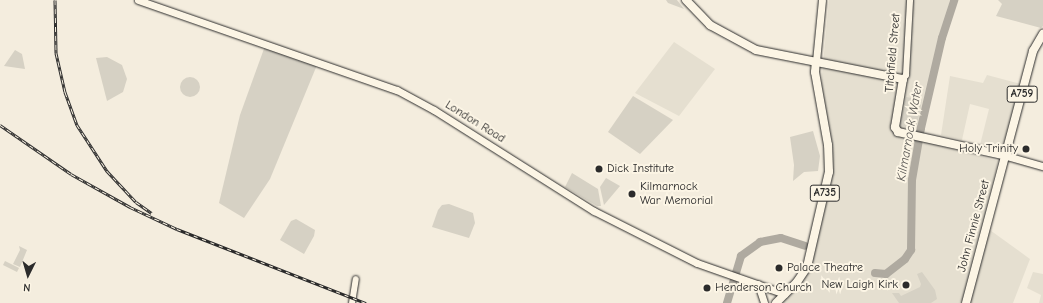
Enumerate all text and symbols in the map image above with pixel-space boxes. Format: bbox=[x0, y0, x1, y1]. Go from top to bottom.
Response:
street label: Titchfield Street bbox=[882, 13, 904, 93]
water label: Kilmarnock Water bbox=[894, 82, 926, 182]
road number: A759 bbox=[1006, 85, 1038, 103]
street label: London Road bbox=[442, 98, 508, 146]
place label: Holy Trinity bbox=[959, 142, 1018, 156]
marker: Holy Trinity bbox=[1021, 144, 1031, 154]
place label: Dick Institute bbox=[607, 162, 674, 176]
marker: Dick Institute bbox=[594, 164, 604, 174]
street label: John Finnie Street bbox=[955, 178, 993, 274]
place label: Kilmarnock War Memorial bbox=[640, 180, 713, 208]
road number: A735 bbox=[809, 184, 841, 202]
marker: Kilmarnock War Memorial bbox=[627, 189, 637, 199]
north arrow bbox=[8, 255, 48, 295]
place label: Palace Theatre bbox=[787, 261, 863, 275]
marker: Palace Theatre bbox=[774, 263, 784, 273]
place label: New Laigh Kirk bbox=[821, 278, 898, 292]
marker: New Laigh Kirk bbox=[901, 280, 911, 290]
text: N bbox=[23, 281, 31, 294]
place label: Henderson Church bbox=[715, 281, 812, 295]
marker: Henderson Church bbox=[702, 283, 712, 293]

